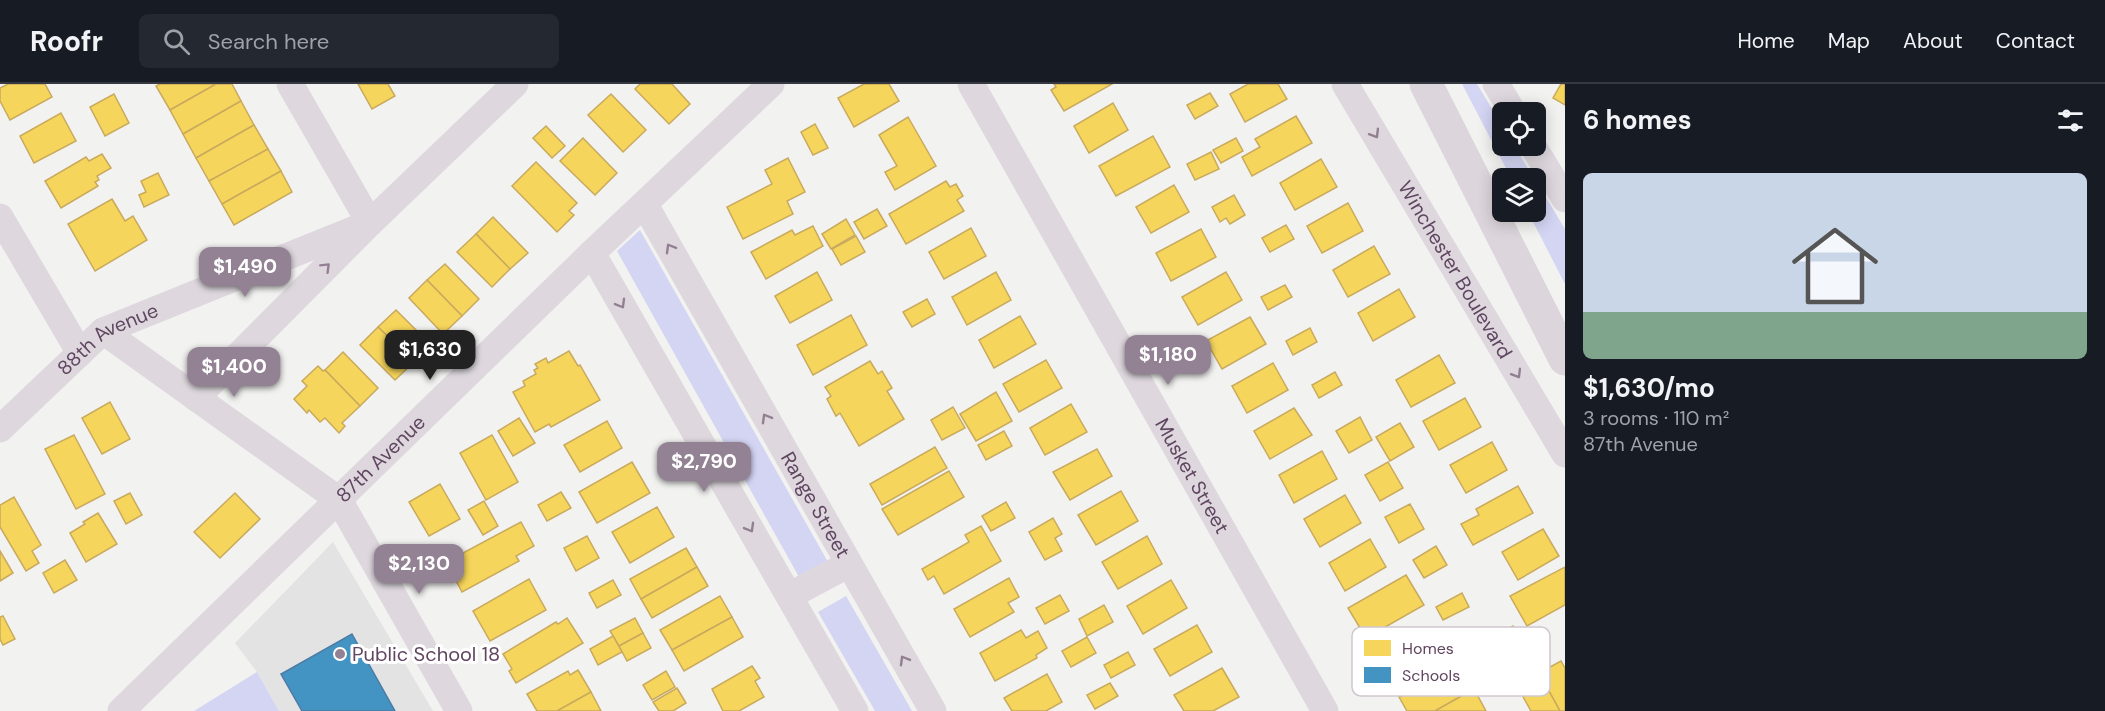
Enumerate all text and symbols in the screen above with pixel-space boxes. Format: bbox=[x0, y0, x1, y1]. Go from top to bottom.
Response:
search box bbox=[139, 14, 559, 68]
text: Roofr bbox=[30, 23, 103, 60]
icon: search bbox=[160, 25, 193, 58]
text: Search here bbox=[208, 27, 329, 56]
text: Home bbox=[1737, 27, 1795, 55]
text: Map bbox=[1828, 27, 1870, 55]
text: About bbox=[1903, 27, 1963, 55]
text: Contact bbox=[1996, 27, 2075, 55]
map controls bbox=[1492, 102, 1546, 222]
button: locate bbox=[1492, 102, 1546, 156]
text: 6 homes bbox=[1583, 103, 1691, 137]
icon: filters bbox=[2054, 104, 2087, 137]
one-way arrow bbox=[1368, 128, 1379, 138]
button: layers bbox=[1492, 168, 1546, 222]
street label: Winchester Boulevard bbox=[1392, 176, 1518, 363]
icon: home bbox=[1781, 212, 1889, 320]
one-way arrow bbox=[666, 244, 677, 254]
pin: $1,490 bbox=[196, 247, 294, 298]
text: $1,490 bbox=[213, 253, 277, 279]
one-way arrow bbox=[319, 264, 330, 275]
street label: 88th Avenue bbox=[52, 297, 162, 381]
one-way arrow bbox=[614, 298, 625, 308]
pin: $1,630 bbox=[381, 330, 479, 381]
pin: $1,180 bbox=[1119, 335, 1217, 386]
text: $1,630 bbox=[398, 336, 462, 362]
text: $1,180 bbox=[1139, 341, 1197, 367]
pin: $1,400 bbox=[185, 347, 283, 398]
text: $1,400 bbox=[201, 353, 267, 379]
one-way arrow bbox=[1510, 368, 1522, 378]
text: $1,630/mo bbox=[1583, 371, 1715, 405]
text: 3 rooms · 110 m² bbox=[1583, 405, 1729, 431]
street label: 87th Avenue bbox=[330, 409, 431, 508]
street label: Musket Street bbox=[1149, 413, 1235, 538]
one-way arrow bbox=[762, 414, 773, 424]
text: 87th Avenue bbox=[1583, 431, 1698, 457]
pin: $2,790 bbox=[655, 442, 753, 493]
street label: Range Street bbox=[775, 447, 856, 563]
text: $2,790 bbox=[671, 448, 737, 474]
one-way arrow bbox=[742, 521, 754, 532]
pin: $2,130 bbox=[370, 544, 468, 595]
text: $2,130 bbox=[388, 550, 450, 576]
legend bbox=[1352, 627, 1550, 696]
text: Homes bbox=[1402, 638, 1454, 659]
place label: Public School 18 bbox=[352, 641, 500, 667]
marker: Public School 18 bbox=[333, 647, 347, 661]
one-way arrow bbox=[900, 656, 911, 666]
text: Schools bbox=[1402, 665, 1460, 686]

